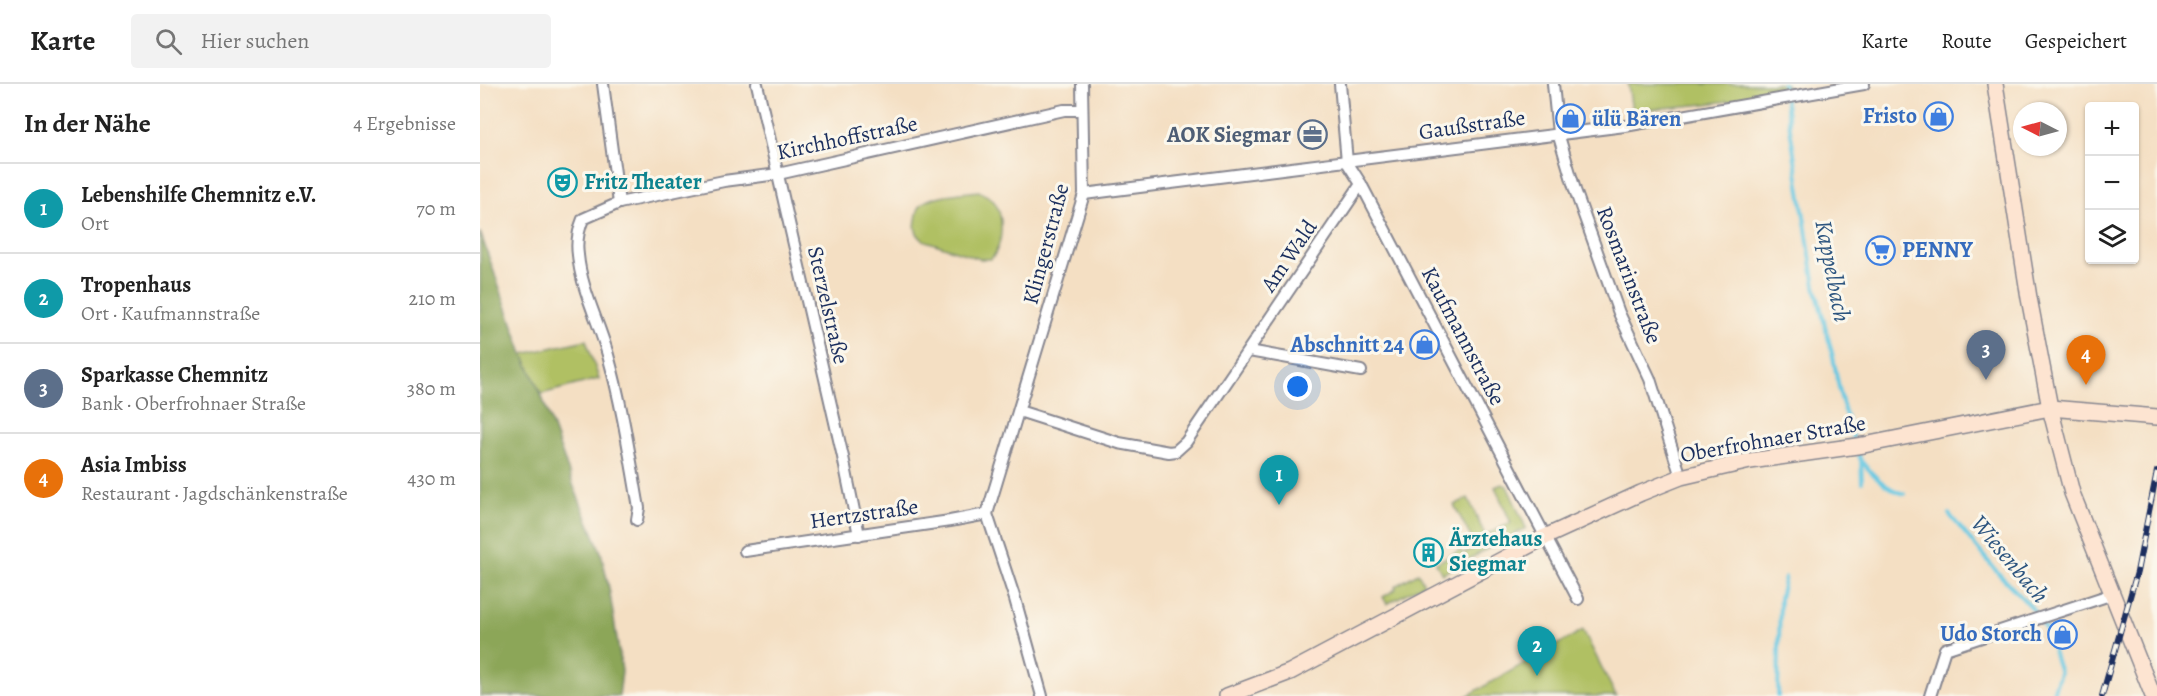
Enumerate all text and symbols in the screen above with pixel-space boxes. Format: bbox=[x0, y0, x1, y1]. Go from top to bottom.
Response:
search box bbox=[131, 14, 551, 68]
text: Karte bbox=[30, 22, 95, 60]
icon: search bbox=[152, 25, 185, 58]
text: Hier suchen bbox=[200, 26, 309, 56]
text: Karte bbox=[1861, 27, 1908, 55]
text: Route bbox=[1941, 27, 1992, 55]
text: Gespeichert bbox=[2025, 27, 2127, 55]
shop icon: Fristo bbox=[1922, 100, 1954, 132]
place label: Fristo bbox=[1863, 101, 1917, 131]
north arrow bbox=[2013, 102, 2067, 156]
map controls bbox=[2085, 102, 2139, 264]
button: + bbox=[2085, 102, 2139, 156]
street label: Gaußstraße bbox=[1417, 103, 1527, 147]
shop icon: ülü Bären bbox=[1555, 103, 1587, 135]
place label: ülü Bären bbox=[1592, 104, 1681, 134]
text: In der Nähe bbox=[24, 106, 151, 141]
street label: Kirchhoffstraße bbox=[774, 108, 920, 168]
text: 4 Ergebnisse bbox=[353, 110, 456, 137]
office icon: AOK Siegmar bbox=[1296, 119, 1328, 151]
place label: AOK Siegmar bbox=[1166, 120, 1291, 150]
button: − bbox=[2085, 156, 2139, 210]
theatre icon: Fritz Theater bbox=[547, 166, 579, 198]
place label: Fritz Theater bbox=[584, 167, 702, 197]
text: Lebenshilfe Chemnitz e.V. bbox=[81, 180, 317, 210]
street label: Klingerstraße bbox=[1015, 180, 1077, 308]
text: 1 bbox=[40, 195, 47, 222]
text: 70 m bbox=[416, 195, 456, 222]
street label: Rosmarinstraße bbox=[1589, 202, 1669, 348]
text: Ort bbox=[81, 210, 109, 237]
button: layers bbox=[2085, 210, 2139, 264]
street label: Am Wald bbox=[1253, 214, 1324, 299]
water label: Kappelbach bbox=[1807, 217, 1859, 325]
supermarket icon: PENNY bbox=[1865, 234, 1897, 266]
place label: PENNY bbox=[1902, 235, 1974, 265]
street label: Sterzelstraße bbox=[800, 243, 856, 367]
street label: Kaufmannstraße bbox=[1414, 261, 1512, 411]
text: Tropenhaus bbox=[81, 270, 191, 300]
text: 2 bbox=[39, 285, 48, 312]
text: 210 m bbox=[408, 285, 456, 312]
text: Ort · Kaufmannstraße bbox=[81, 300, 260, 327]
shop icon: Abschnitt 24 bbox=[1409, 329, 1441, 361]
place label: Abschnitt 24 bbox=[1290, 330, 1404, 360]
pin: 3 bbox=[1966, 330, 2006, 380]
pin: 4 bbox=[2066, 336, 2106, 385]
text: Sparkasse Chemnitz bbox=[81, 360, 268, 390]
your location bbox=[1283, 372, 1312, 401]
text: 3 bbox=[39, 375, 48, 402]
text: 380 m bbox=[407, 375, 456, 402]
text: Bank · Oberfrohnaer Straße bbox=[81, 390, 306, 417]
street label: Oberfrohnaer Straße bbox=[1678, 408, 1868, 470]
text: Asia Imbiss bbox=[81, 450, 187, 480]
pin: 1 bbox=[1260, 456, 1298, 505]
text: 4 bbox=[39, 465, 48, 492]
text: 430 m bbox=[407, 465, 456, 492]
text: Restaurant · Jagdschänkenstraße bbox=[81, 480, 348, 507]
street label: Hertzstraße bbox=[808, 492, 920, 536]
water label: Wiesenbach bbox=[1964, 508, 2056, 610]
place label: Ärztehaus Siegmar bbox=[1448, 524, 1542, 579]
building icon: Ärztehaus Siegmar bbox=[1412, 536, 1444, 568]
shop icon: Udo Storch bbox=[2047, 618, 2079, 650]
place label: Udo Storch bbox=[1940, 619, 2042, 649]
pin: 2 bbox=[1518, 626, 1556, 676]

